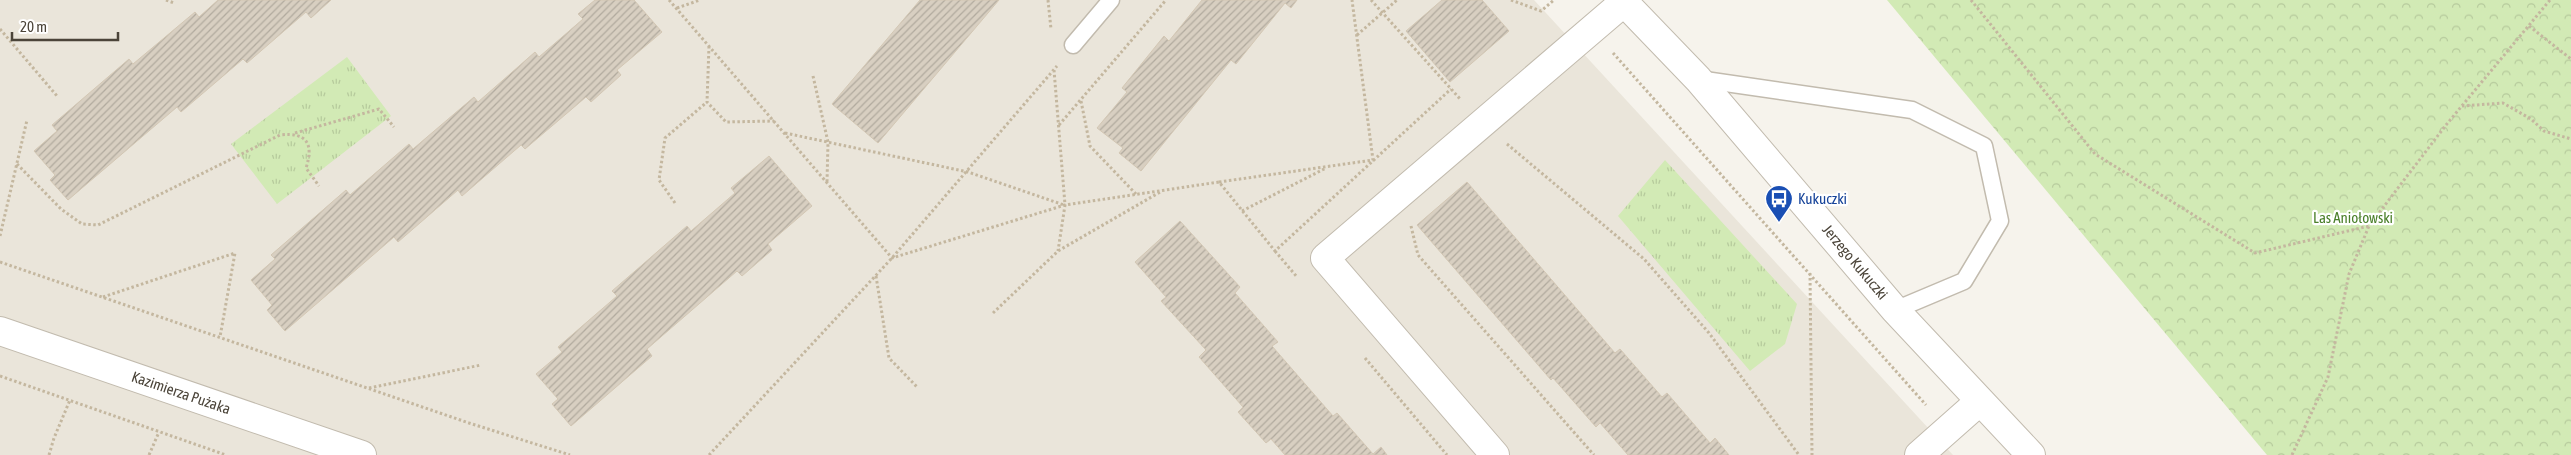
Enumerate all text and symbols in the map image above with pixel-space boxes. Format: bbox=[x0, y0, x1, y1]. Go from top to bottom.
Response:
scale bar bbox=[12, 10, 119, 42]
text: 20 m bbox=[20, 18, 47, 35]
bus stop icon: Kukuczki bbox=[1764, 184, 1794, 223]
place label: Kukuczki bbox=[1798, 190, 1847, 207]
park label: Las Aniołowski bbox=[2313, 209, 2393, 226]
street label: Jerzego Kukuczki bbox=[1819, 221, 1892, 302]
street label: Kazimierza Pużaka bbox=[130, 368, 233, 417]

